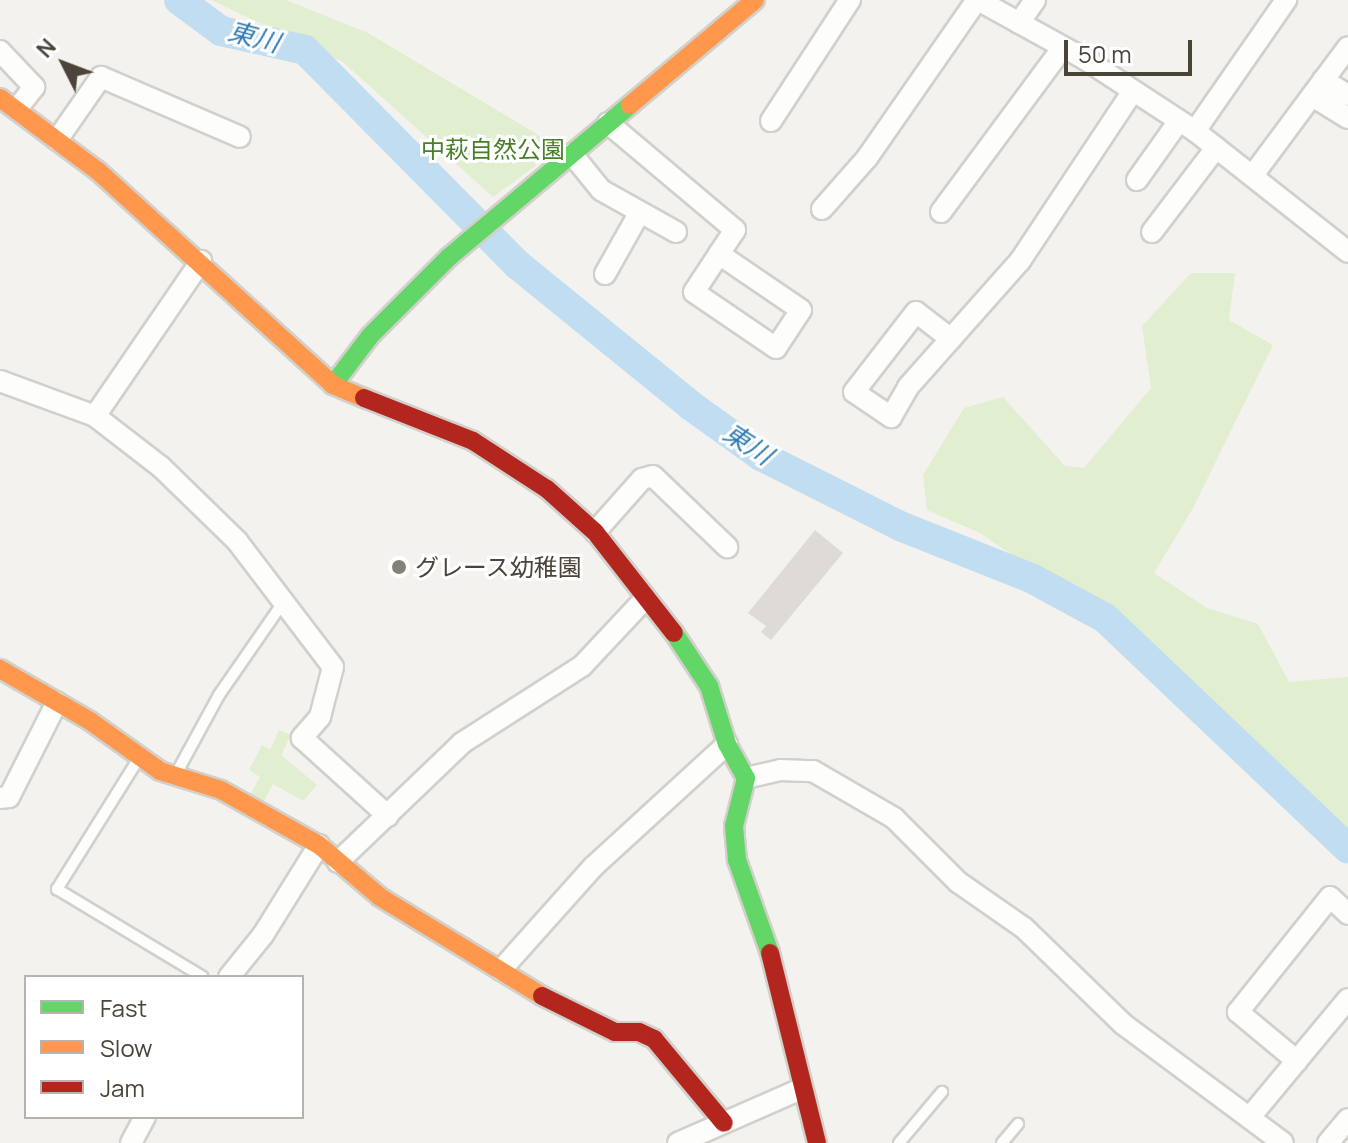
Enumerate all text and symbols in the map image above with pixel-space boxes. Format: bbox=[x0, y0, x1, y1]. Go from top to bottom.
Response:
water label: 東川 bbox=[225, 15, 283, 59]
north arrow bbox=[24, 24, 104, 104]
scale bar bbox=[1068, 24, 1196, 74]
text: N bbox=[30, 32, 63, 64]
text: 50 m bbox=[1078, 37, 1132, 70]
park label: 中萩自然公園 bbox=[421, 135, 565, 163]
water label: 東川 bbox=[718, 417, 778, 471]
place label: グレース幼稚園 bbox=[415, 553, 583, 581]
marker: グレース幼稚園 bbox=[390, 558, 408, 576]
legend bbox=[24, 975, 304, 1119]
text: Fast bbox=[100, 991, 147, 1024]
text: Slow bbox=[100, 1031, 153, 1064]
text: Jam bbox=[100, 1071, 145, 1104]

